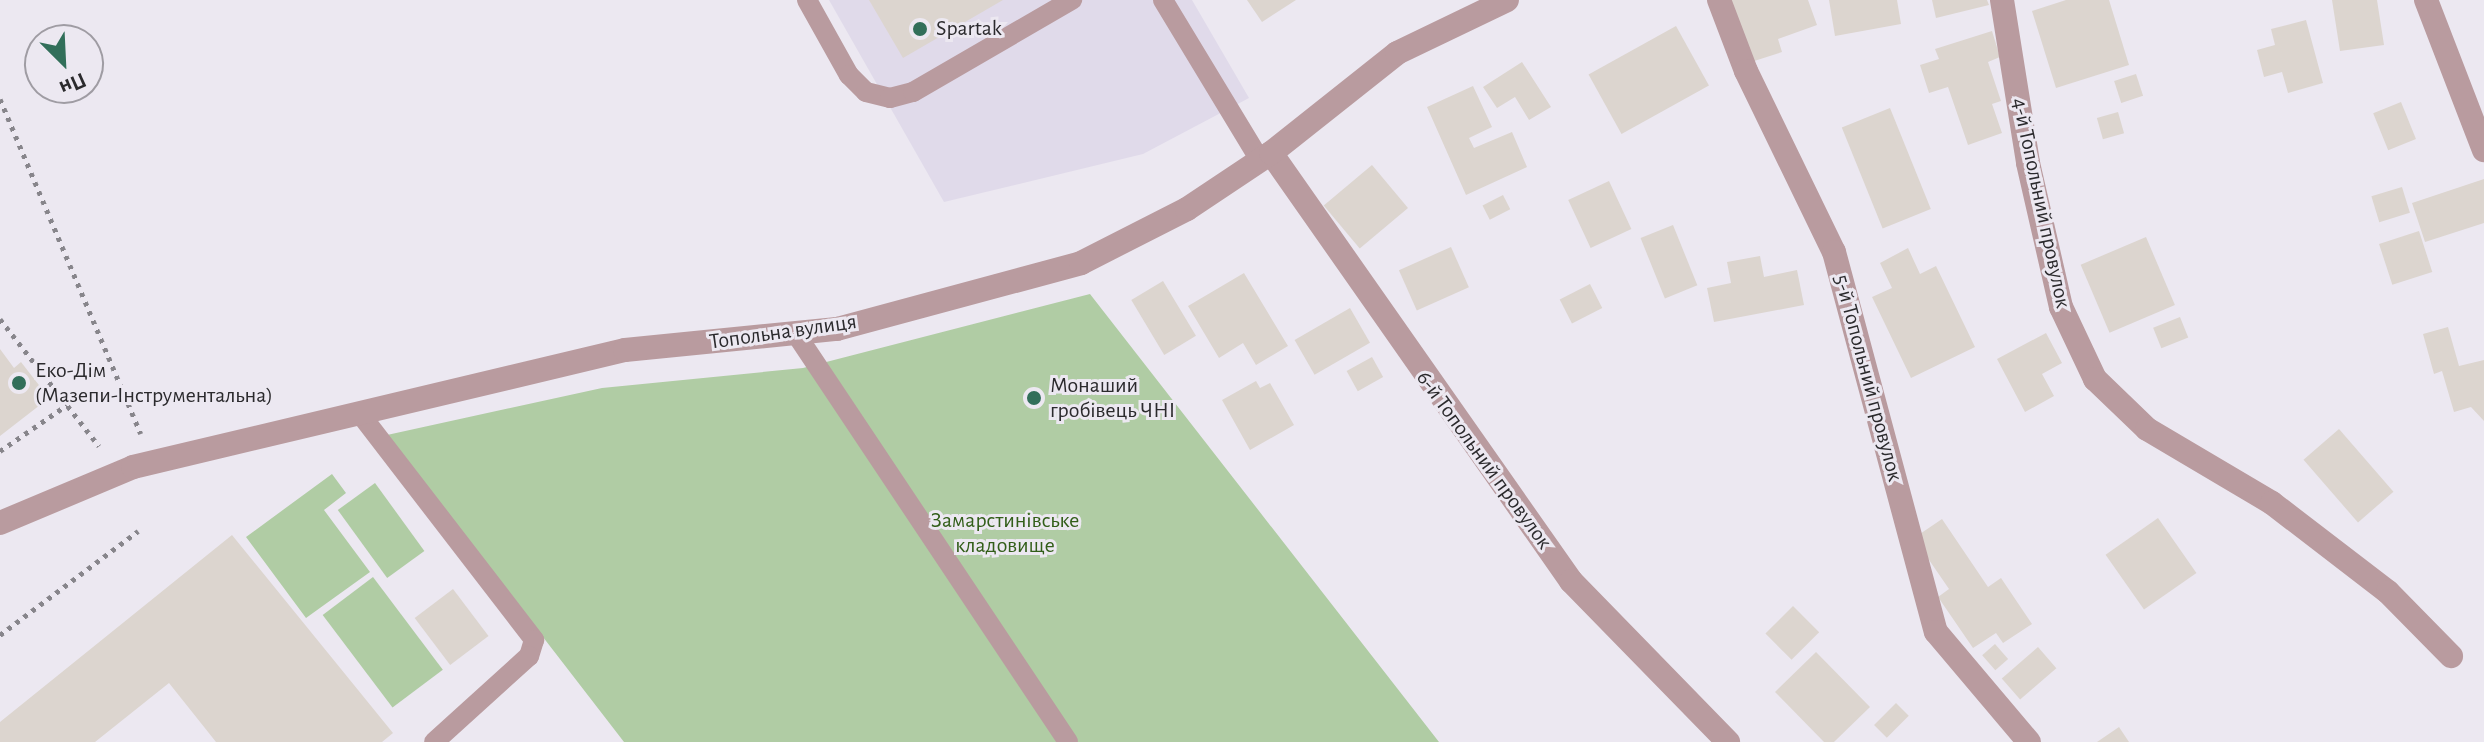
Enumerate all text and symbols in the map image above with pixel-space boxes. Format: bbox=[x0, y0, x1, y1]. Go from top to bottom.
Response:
place label: Spartak bbox=[936, 16, 1002, 42]
marker: Spartak bbox=[911, 20, 929, 38]
north arrow bbox=[24, 24, 104, 104]
text: Пн bbox=[56, 69, 90, 100]
street label: 4-й Топольний провулок bbox=[2006, 95, 2076, 311]
street label: 5-й Топольний провулок bbox=[1828, 272, 1908, 484]
street label: Топольна вулиця bbox=[708, 309, 858, 355]
place label: Еко-Дім (Мазепи-Інструментальна) bbox=[35, 357, 273, 408]
street label: 6-й Топольний провулок bbox=[1410, 366, 1558, 554]
place label: Монаший гробівець ЧНІ bbox=[1050, 372, 1175, 424]
marker: Еко-Дім (Мазепи-Інструментальна) bbox=[10, 374, 28, 392]
marker: Монаший гробівець ЧНІ bbox=[1025, 389, 1043, 407]
park label: Замарстинівське кладовище bbox=[931, 507, 1079, 558]

